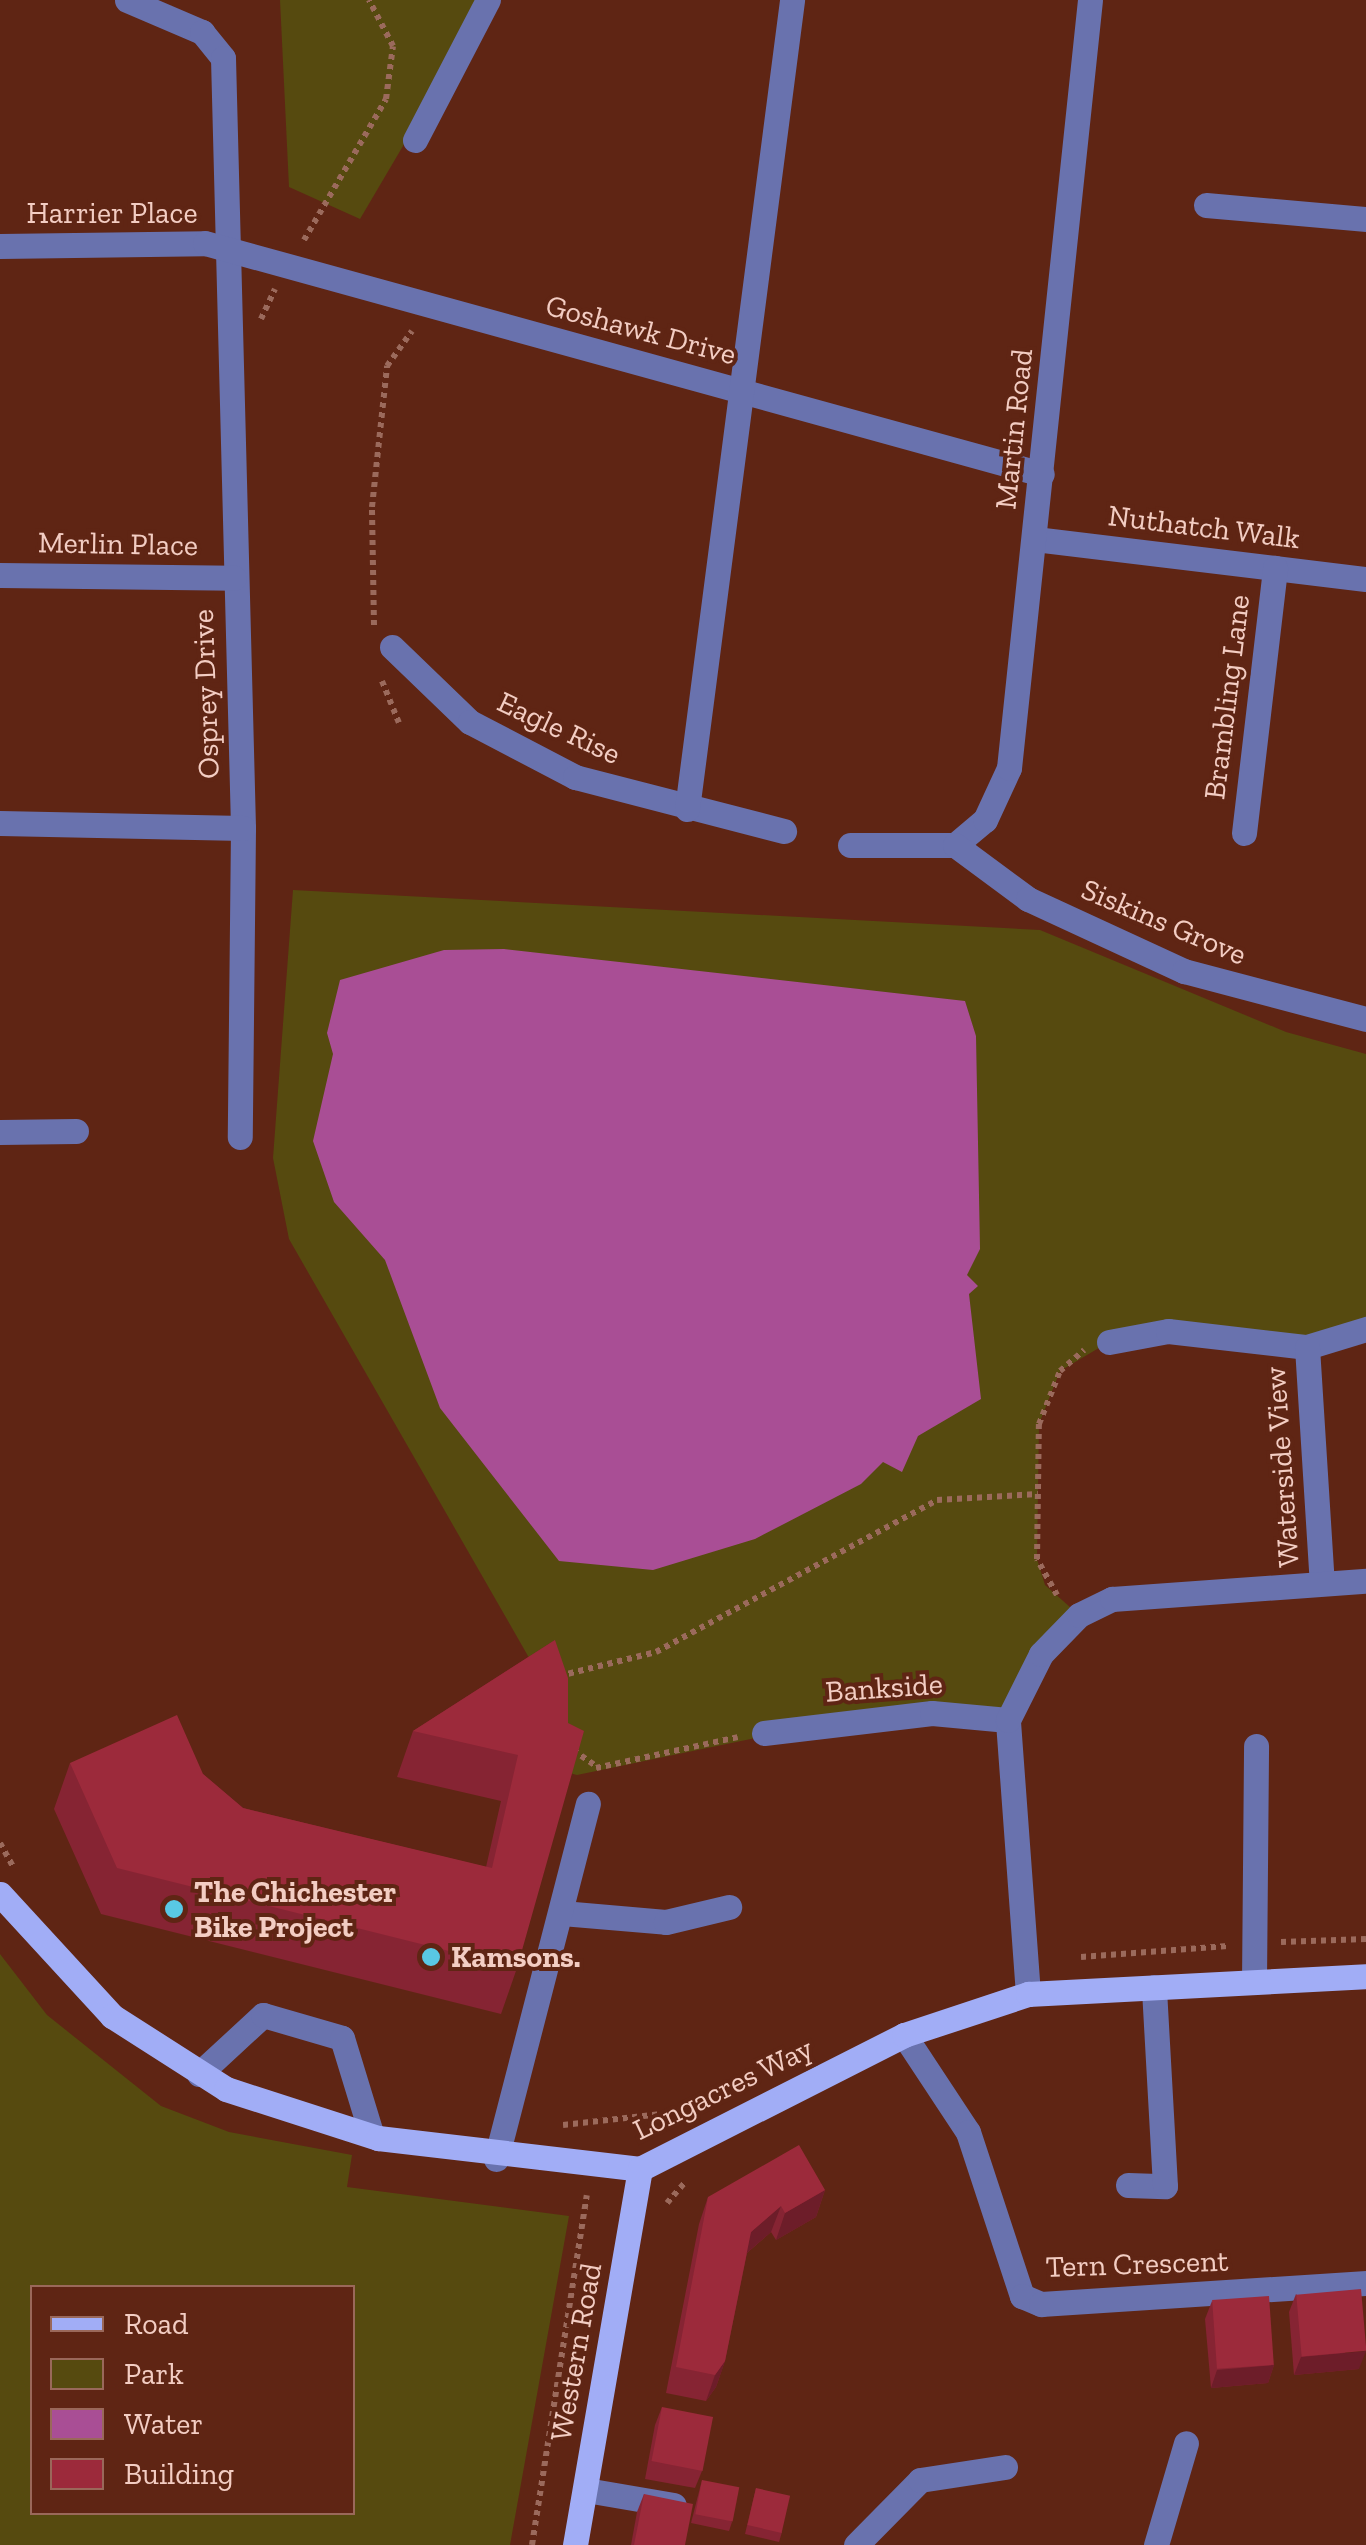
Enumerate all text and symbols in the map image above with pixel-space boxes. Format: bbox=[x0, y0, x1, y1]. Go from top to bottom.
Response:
street label: Harrier Place bbox=[26, 195, 198, 231]
street label: Goshawk Drive bbox=[542, 287, 740, 373]
street label: Martin Road bbox=[988, 347, 1040, 511]
street label: Nuthatch Walk bbox=[1105, 497, 1303, 557]
street label: Merlin Place bbox=[38, 525, 198, 563]
street label: Brambling Lane bbox=[1197, 593, 1257, 801]
street label: Osprey Drive bbox=[185, 608, 227, 780]
street label: Eagle Rise bbox=[492, 684, 626, 772]
street label: Siskins Grove bbox=[1076, 871, 1252, 973]
street label: Waterside View bbox=[1257, 1365, 1307, 1569]
street label: Bankside bbox=[824, 1666, 944, 1710]
place label: The Chichester Bike Project bbox=[194, 1874, 396, 1944]
marker: The Chichester Bike Project bbox=[163, 1898, 185, 1920]
place label: Kamsons. bbox=[451, 1939, 581, 1975]
marker: Kamsons. bbox=[420, 1946, 442, 1968]
street label: Longacres Way bbox=[627, 2030, 819, 2148]
street label: Tern Crescent bbox=[1045, 2243, 1229, 2285]
street label: Western Road bbox=[543, 2260, 609, 2444]
legend bbox=[30, 2285, 355, 2515]
text: Road bbox=[124, 2306, 189, 2342]
text: Park bbox=[124, 2356, 184, 2392]
text: Water bbox=[124, 2406, 203, 2442]
text: Building bbox=[124, 2456, 234, 2492]

